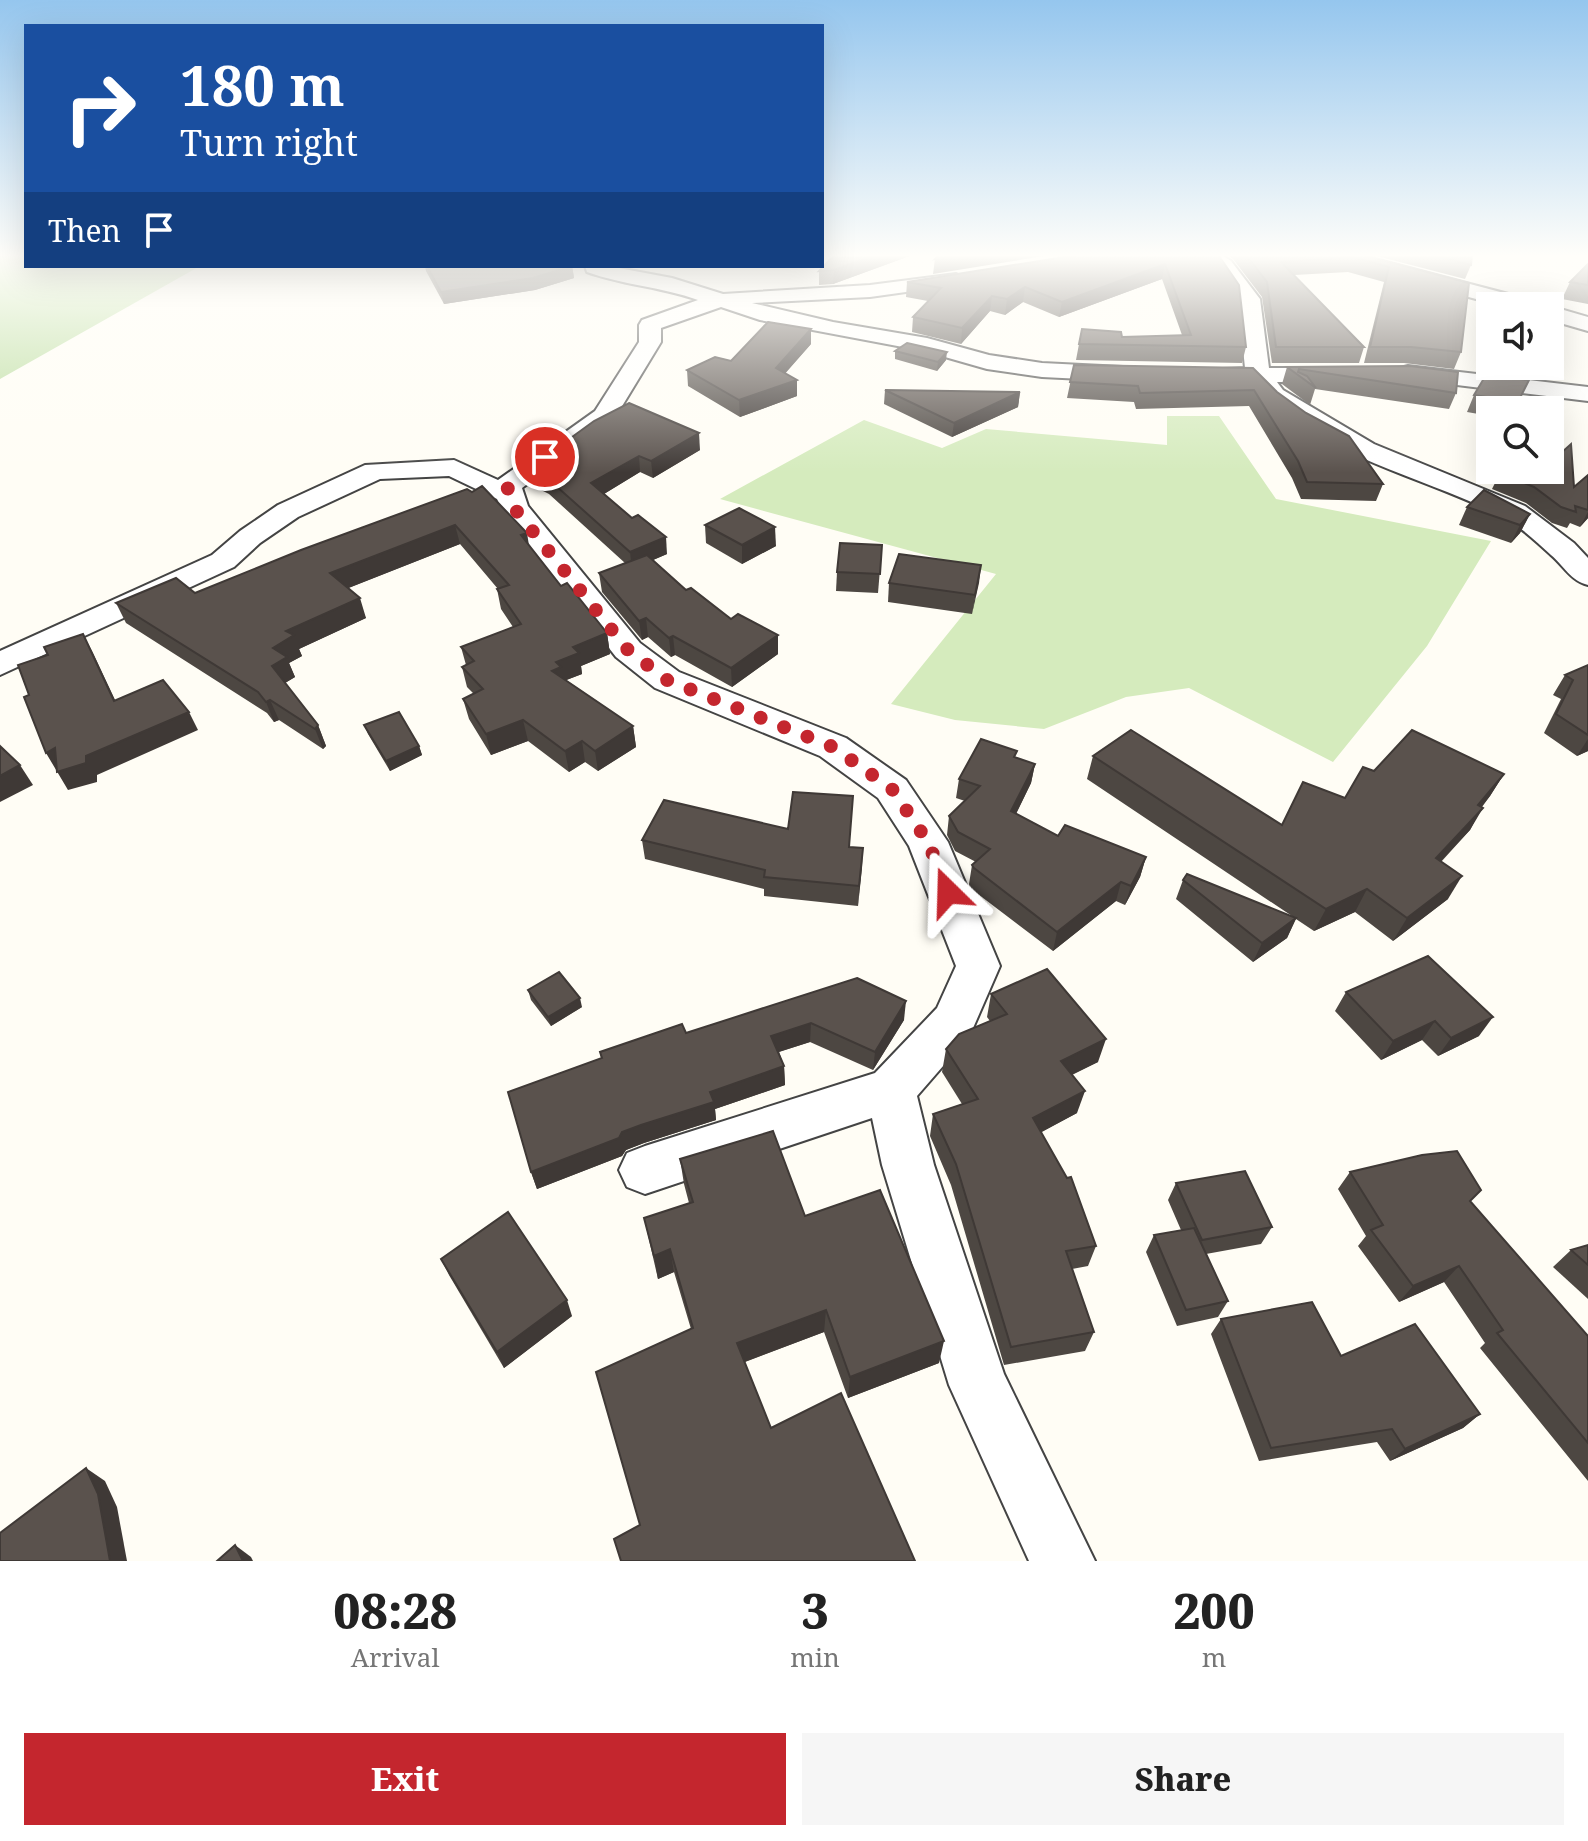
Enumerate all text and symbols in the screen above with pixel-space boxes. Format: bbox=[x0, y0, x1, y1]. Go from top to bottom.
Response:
text: 180 m bbox=[180, 46, 345, 122]
icon: right bbox=[48, 56, 152, 160]
text: Turn right bbox=[180, 118, 358, 167]
icon: arrive bbox=[137, 208, 181, 252]
text: Then bbox=[48, 210, 121, 251]
map controls bbox=[1476, 292, 1564, 484]
button: sound bbox=[1476, 292, 1564, 380]
button: search bbox=[1476, 396, 1564, 484]
pin bbox=[511, 423, 579, 491]
icon: arrive bbox=[523, 435, 567, 479]
position arrow bbox=[906, 850, 990, 934]
text: 08:28 bbox=[333, 1578, 457, 1643]
text: 3 bbox=[801, 1578, 829, 1643]
text: 200 bbox=[1173, 1578, 1255, 1643]
text: Arrival bbox=[351, 1639, 440, 1675]
text: min bbox=[790, 1639, 840, 1675]
text: m bbox=[1202, 1639, 1226, 1675]
button: Exit bbox=[24, 1733, 786, 1825]
button: Share bbox=[802, 1733, 1564, 1825]

